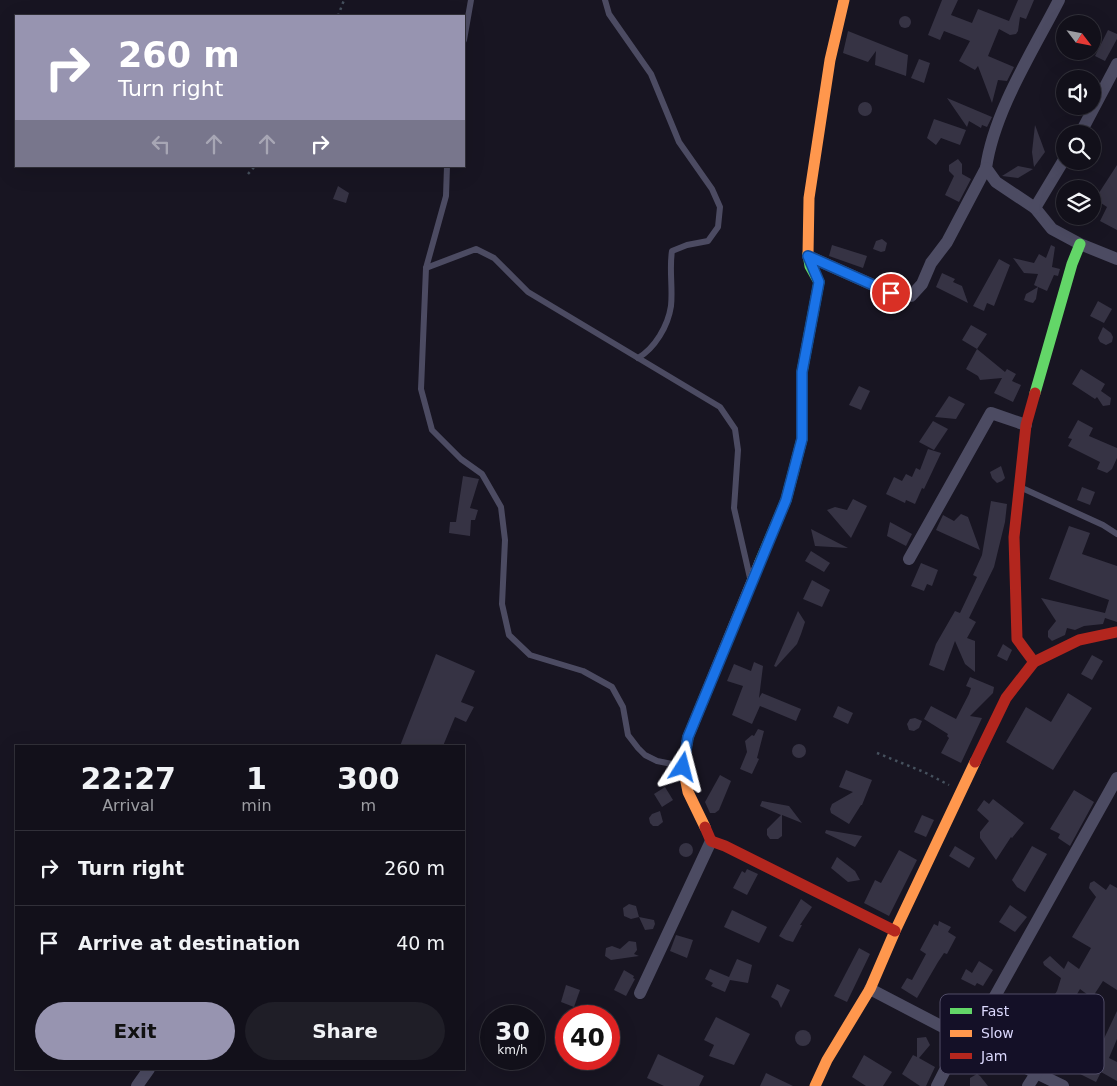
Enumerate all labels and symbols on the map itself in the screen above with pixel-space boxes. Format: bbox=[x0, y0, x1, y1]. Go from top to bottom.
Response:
north arrow bbox=[1056, 15, 1101, 60]
pin bbox=[870, 272, 912, 314]
position arrow bbox=[656, 740, 708, 792]
legend bbox=[940, 994, 1104, 1074]
text: Fast bbox=[981, 1003, 1010, 1019]
speed limit sign: 40 bbox=[555, 1005, 620, 1070]
text: Slow bbox=[981, 1025, 1014, 1041]
text: Jam bbox=[980, 1048, 1007, 1064]

